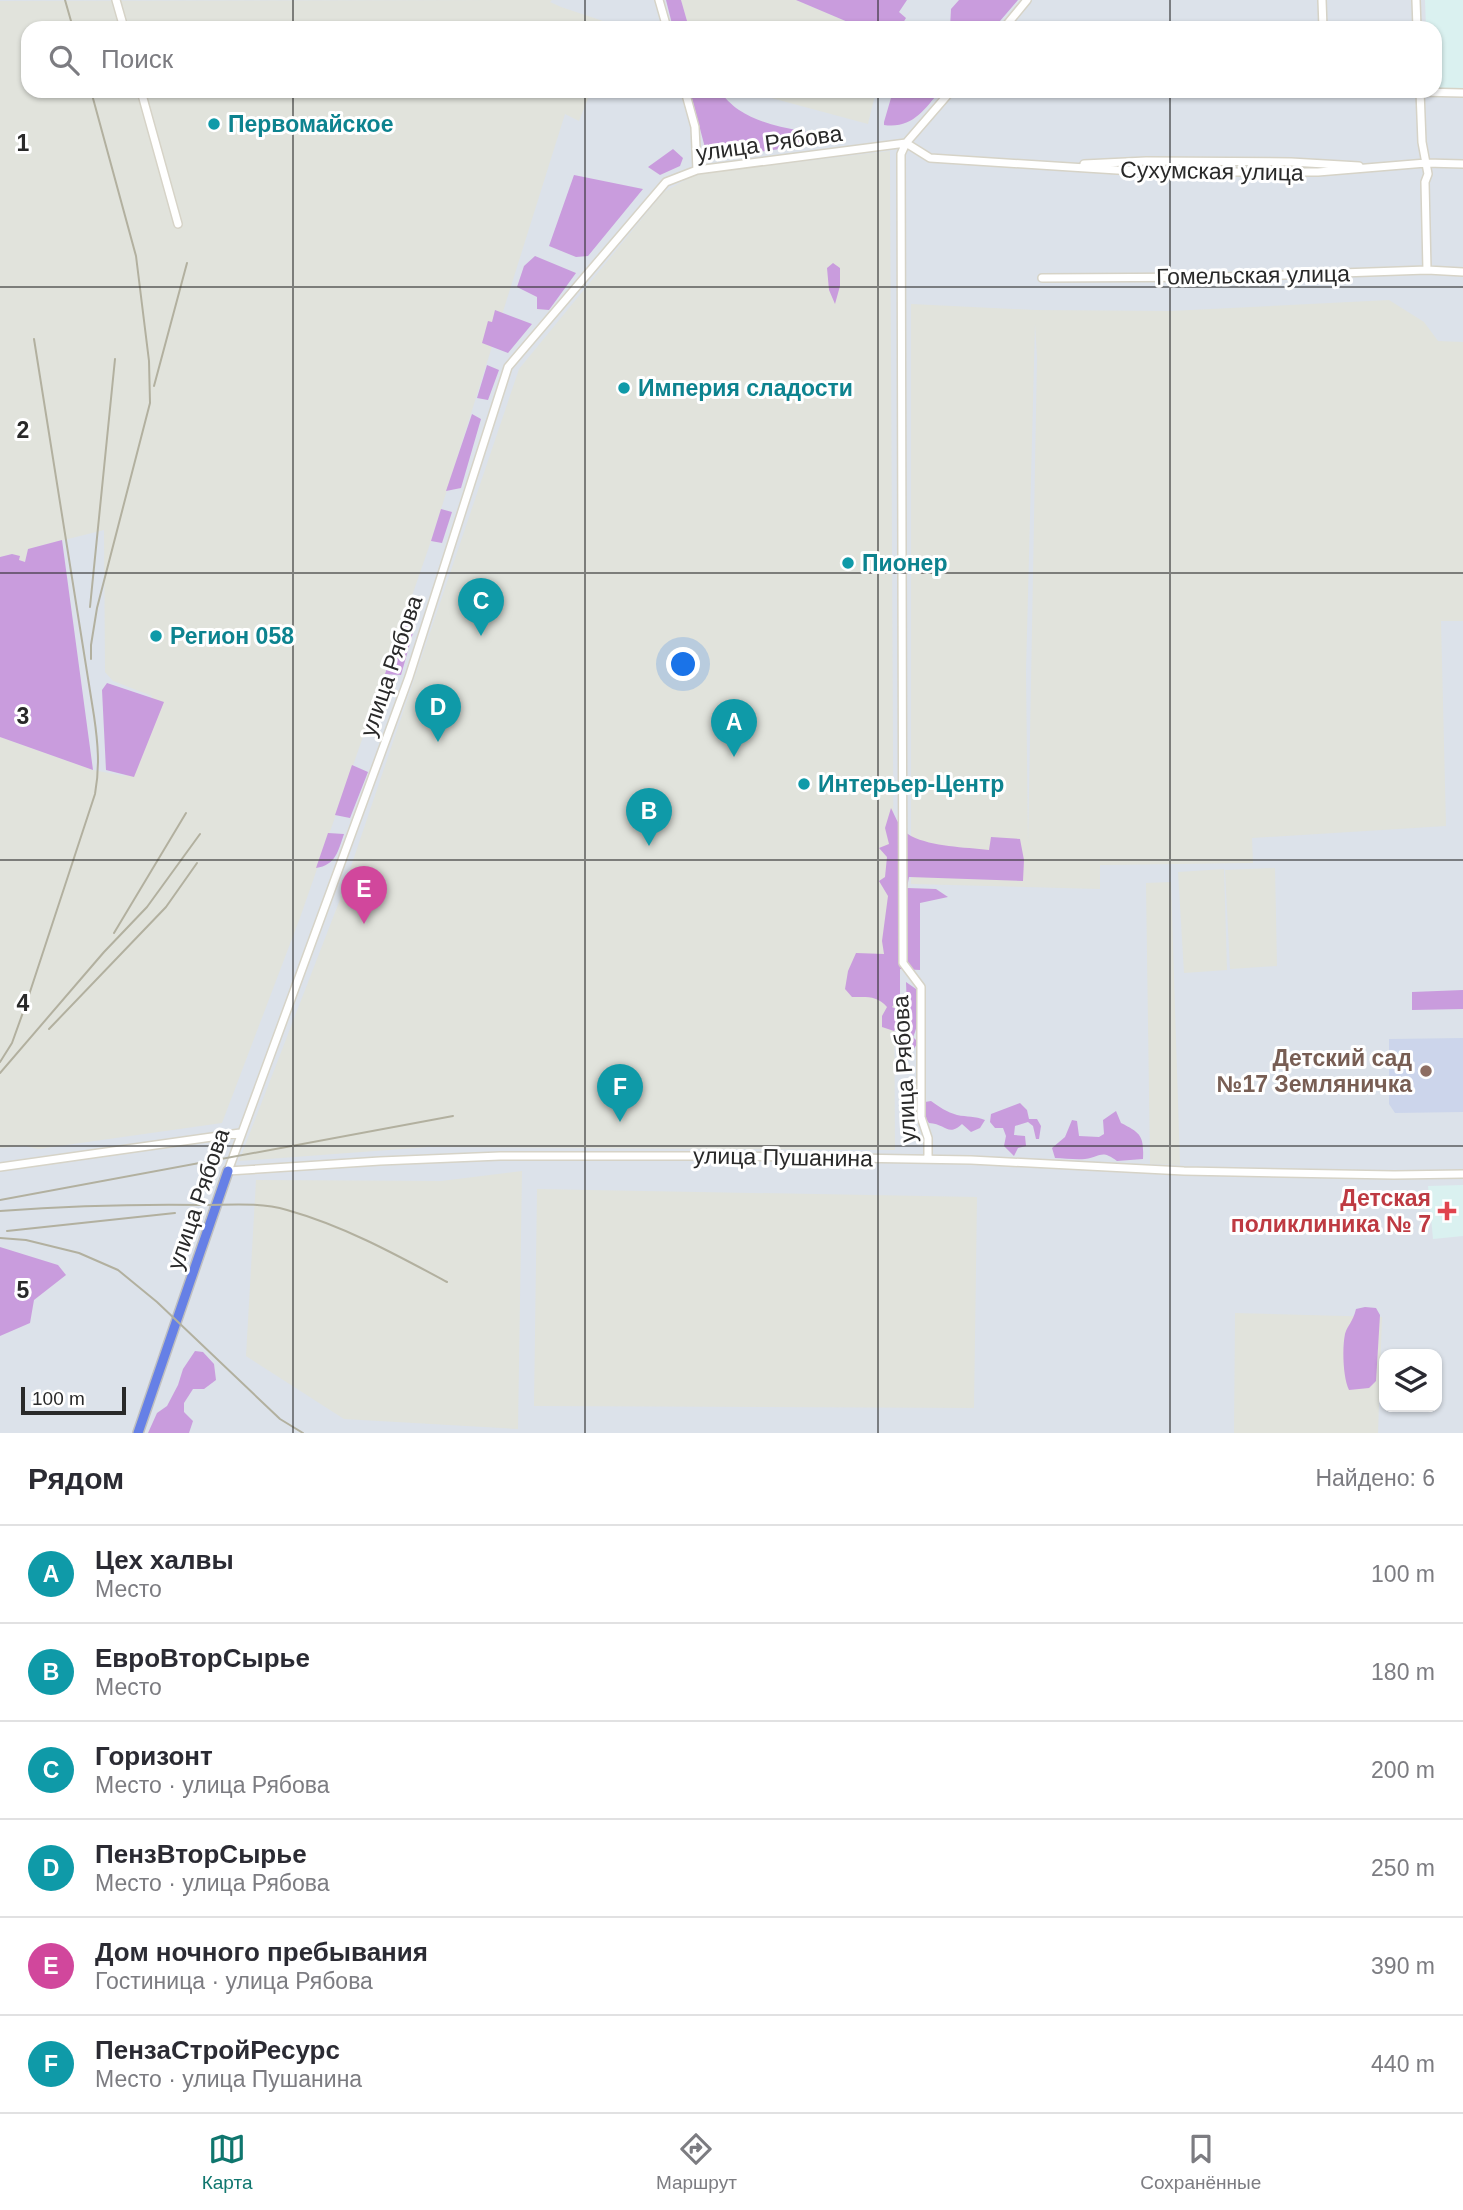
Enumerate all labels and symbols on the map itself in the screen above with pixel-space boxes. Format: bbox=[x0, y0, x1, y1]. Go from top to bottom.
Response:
place label: Первомайское bbox=[228, 111, 393, 137]
marker: Первомайское bbox=[206, 116, 222, 132]
street label: улица Рябова bbox=[694, 120, 844, 166]
text: 1 bbox=[17, 130, 30, 156]
street label: Сухумская улица bbox=[1120, 156, 1304, 186]
street label: Гомельская улица bbox=[1156, 260, 1350, 290]
place label: Империя сладости bbox=[638, 375, 853, 401]
marker: Империя сладости bbox=[616, 380, 632, 396]
text: 2 bbox=[17, 417, 29, 443]
place label: Пионер bbox=[862, 550, 947, 576]
marker: Пионер bbox=[840, 555, 856, 571]
pin: C bbox=[458, 578, 504, 636]
street label: улица Рябова bbox=[355, 592, 427, 740]
place label: Регион 058 bbox=[170, 623, 294, 649]
marker: Регион 058 bbox=[148, 628, 164, 644]
your location bbox=[666, 647, 700, 681]
pin: D bbox=[415, 684, 461, 742]
pin: A bbox=[711, 699, 757, 757]
text: 3 bbox=[17, 703, 29, 729]
place label: Интерьер-Центр bbox=[818, 771, 1004, 797]
marker: Интерьер-Центр bbox=[796, 776, 812, 792]
pin: B bbox=[626, 788, 672, 846]
pin: E bbox=[341, 866, 387, 924]
text: 4 bbox=[17, 990, 30, 1016]
street label: улица Рябова bbox=[887, 995, 921, 1143]
place label: Детский сад №17 Земляничка bbox=[1217, 1045, 1412, 1097]
marker: Детский сад №17 Земляничка bbox=[1418, 1063, 1434, 1079]
pin: F bbox=[597, 1064, 643, 1122]
street label: улица Рябова bbox=[162, 1125, 234, 1273]
street label: улица Пушанина bbox=[693, 1142, 873, 1172]
place label: Детская поликлиника № 7 bbox=[1231, 1185, 1431, 1237]
marker: Детская поликлиника № 7 bbox=[1437, 1201, 1457, 1221]
text: 5 bbox=[17, 1277, 30, 1303]
scale bar bbox=[21, 1384, 126, 1416]

